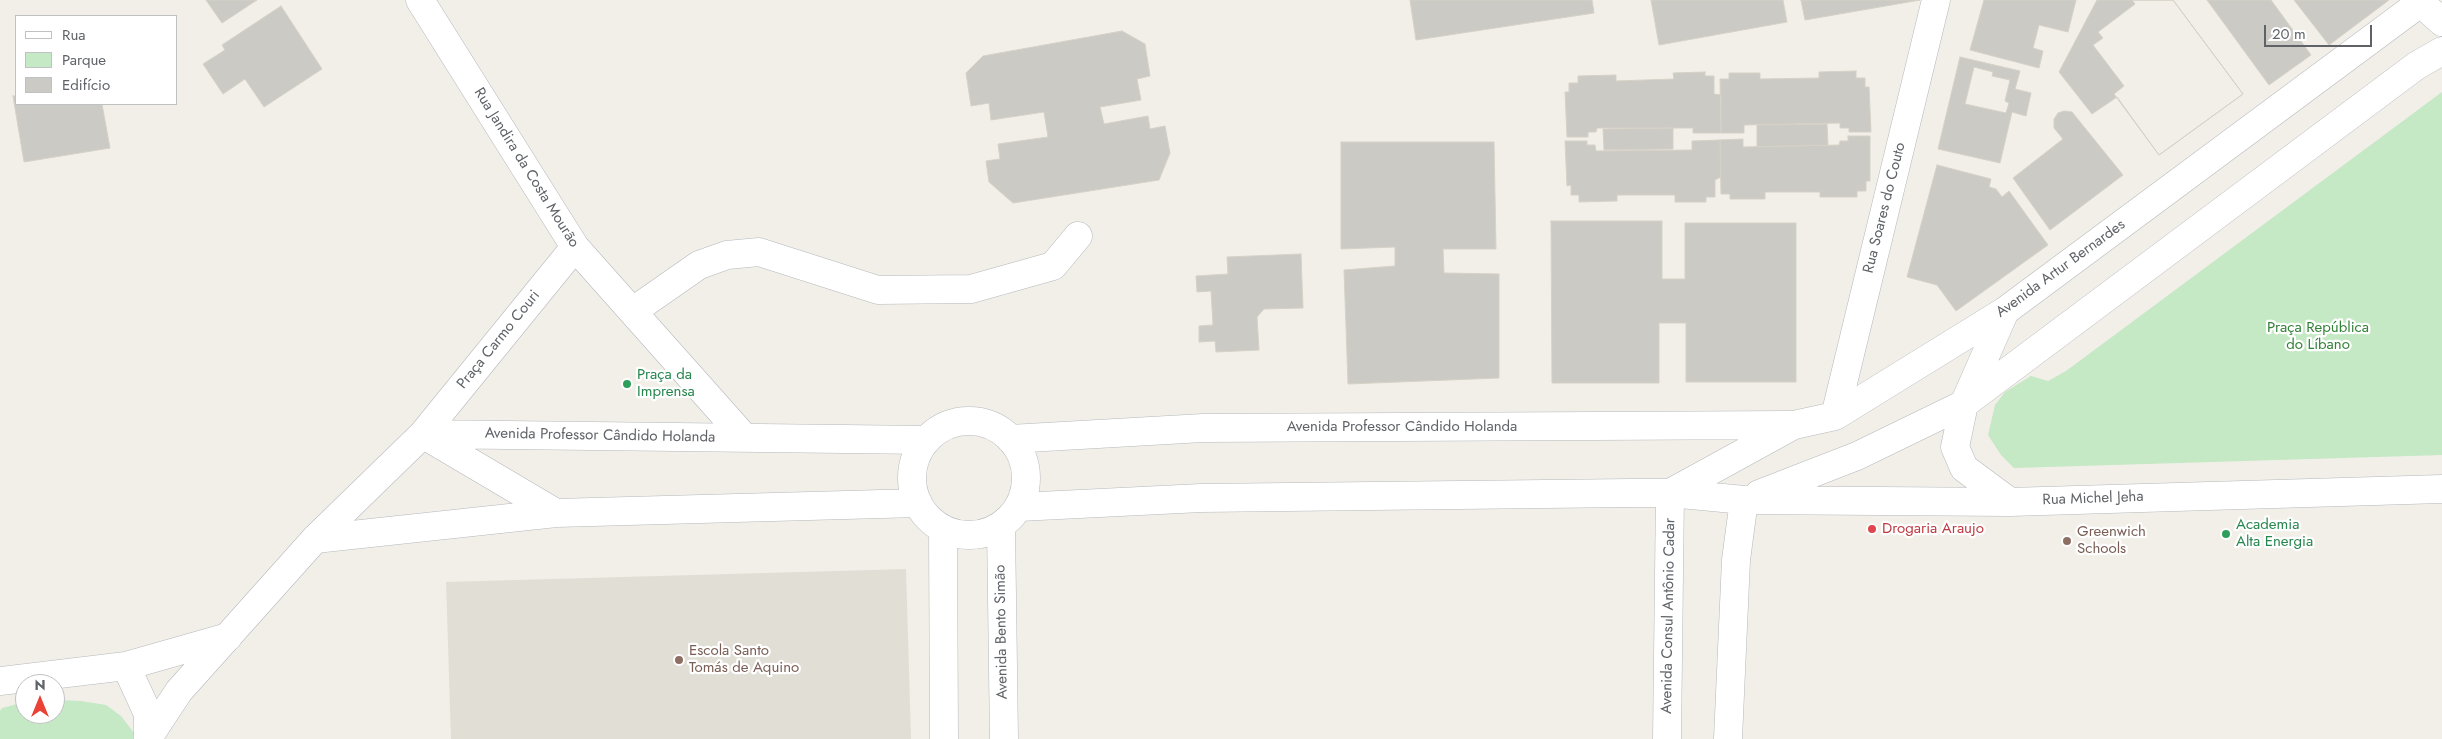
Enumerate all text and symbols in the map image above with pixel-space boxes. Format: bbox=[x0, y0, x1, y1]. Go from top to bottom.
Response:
legend bbox=[15, 15, 178, 105]
scale bar bbox=[2267, 15, 2374, 47]
text: 20 m bbox=[2272, 23, 2306, 45]
text: Rua bbox=[62, 24, 86, 46]
text: Parque bbox=[62, 49, 106, 71]
text: Edifício bbox=[62, 74, 110, 96]
street label: Rua Jandira da Costa Mourão bbox=[469, 85, 583, 251]
street label: Rua Soares do Couto bbox=[1860, 141, 1910, 275]
street label: Avenida Artur Bernardes bbox=[1993, 216, 2129, 322]
street label: Praça Carmo Couri bbox=[454, 287, 544, 393]
park label: Praça República do Líbano bbox=[2267, 319, 2369, 354]
place label: Praça da Imprensa bbox=[637, 366, 695, 401]
marker: Praça da Imprensa bbox=[621, 378, 633, 390]
street label: Avenida Professor Cândido Holanda bbox=[1287, 418, 1517, 436]
street label: Avenida Professor Cândido Holanda bbox=[485, 425, 715, 447]
street label: Rua Michel Jeha bbox=[2042, 488, 2144, 510]
place label: Academia Alta Energia bbox=[2236, 516, 2313, 551]
street label: Avenida Consul Antônio Cadar bbox=[1658, 518, 1680, 714]
place label: Drogaria Araujo bbox=[1882, 520, 1984, 538]
marker: Drogaria Araujo bbox=[1866, 523, 1878, 535]
place label: Greenwich Schools bbox=[2077, 523, 2146, 558]
marker: Academia Alta Energia bbox=[2220, 528, 2232, 540]
marker: Greenwich Schools bbox=[2061, 535, 2073, 547]
street label: Avenida Bento Simão bbox=[992, 564, 1012, 700]
place label: Escola Santo Tomás de Aquino bbox=[689, 642, 799, 677]
marker: Escola Santo Tomás de Aquino bbox=[673, 654, 685, 666]
north arrow bbox=[15, 674, 65, 724]
text: N bbox=[34, 675, 46, 695]

